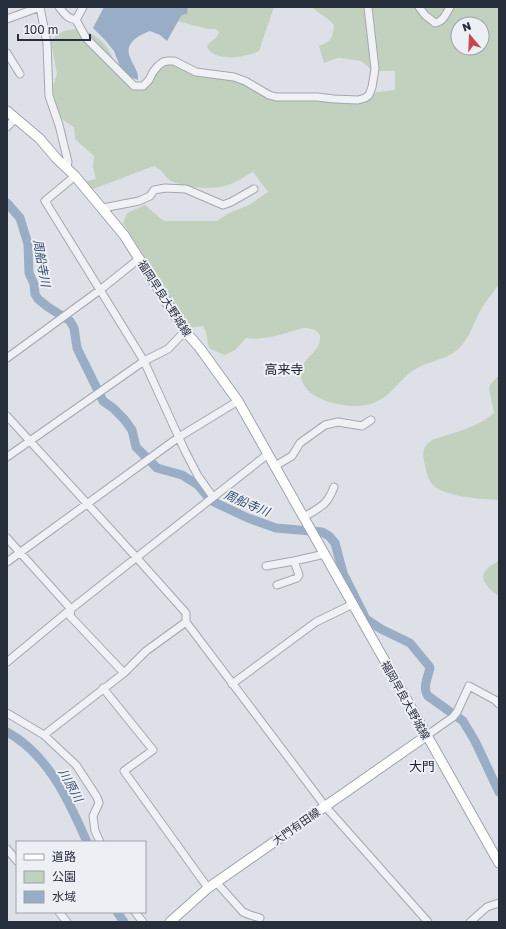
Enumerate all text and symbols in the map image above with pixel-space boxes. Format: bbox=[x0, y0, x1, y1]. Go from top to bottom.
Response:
scale bar bbox=[18, 16, 90, 42]
north arrow bbox=[450, 16, 490, 56]
text: N bbox=[461, 19, 473, 34]
text: 100 m bbox=[24, 22, 58, 37]
water label: 周船寺川 bbox=[30, 238, 54, 290]
street label: 福岡早良大野城線 bbox=[136, 258, 194, 338]
district label: 高来寺 bbox=[264, 361, 304, 377]
water label: 周船寺川 bbox=[222, 487, 274, 520]
street label: 福岡早良大野城線 bbox=[379, 658, 433, 742]
district label: 大門 bbox=[409, 758, 435, 774]
water label: 川原川 bbox=[56, 766, 87, 806]
street label: 大門有田線 bbox=[270, 805, 322, 847]
legend bbox=[16, 841, 146, 913]
text: 道路 bbox=[52, 849, 76, 864]
text: 公園 bbox=[52, 869, 76, 884]
text: 水域 bbox=[52, 889, 76, 904]

